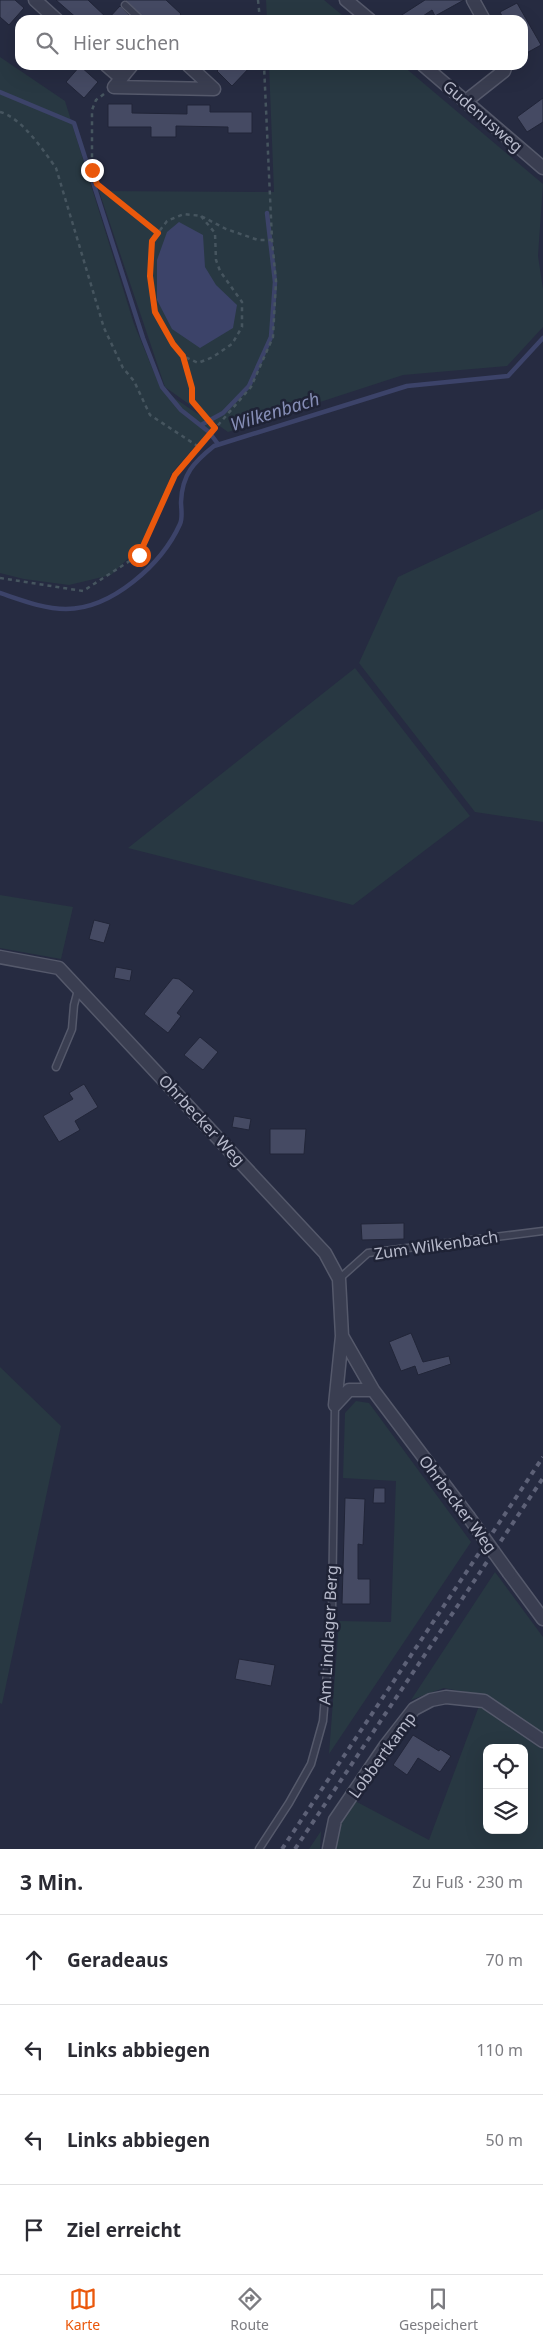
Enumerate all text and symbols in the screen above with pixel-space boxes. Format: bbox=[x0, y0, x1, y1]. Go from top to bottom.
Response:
search box bbox=[15, 15, 528, 70]
icon: search bbox=[33, 29, 61, 57]
text: Hier suchen bbox=[73, 30, 180, 56]
street label: Gudenusweg bbox=[438, 75, 528, 157]
route end bbox=[81, 159, 104, 182]
water label: Wilkenbach bbox=[227, 386, 322, 436]
route start bbox=[128, 544, 151, 567]
street label: Ohrbecker Weg bbox=[154, 1070, 250, 1170]
street label: Zum Wilkenbach bbox=[373, 1225, 499, 1265]
street label: Ohrbecker Weg bbox=[414, 1451, 502, 1557]
street label: Am Lindlager Berg bbox=[313, 1564, 343, 1706]
street label: Lobbertkamp bbox=[343, 1707, 421, 1803]
map controls bbox=[483, 1744, 528, 1834]
button: locate bbox=[483, 1744, 528, 1789]
button: layers bbox=[483, 1789, 528, 1834]
text: 3 Min. bbox=[20, 1868, 83, 1896]
text: Zu Fuß · 230 m bbox=[412, 1871, 523, 1893]
icon: ahead bbox=[20, 1946, 48, 1974]
text: Geradeaus bbox=[67, 1947, 168, 1973]
text: 70 m bbox=[486, 1949, 523, 1971]
icon: left bbox=[20, 2036, 48, 2064]
text: Links abbiegen bbox=[67, 2037, 210, 2063]
text: 110 m bbox=[476, 2039, 523, 2061]
icon: left bbox=[20, 2126, 48, 2154]
text: Links abbiegen bbox=[67, 2127, 210, 2153]
text: 50 m bbox=[486, 2129, 523, 2151]
icon: arrive bbox=[20, 2216, 48, 2244]
text: Ziel erreicht bbox=[67, 2217, 181, 2243]
tab: Karte bbox=[65, 2285, 100, 2334]
tab: Route bbox=[230, 2285, 269, 2334]
tab: Gespeichert bbox=[399, 2285, 478, 2334]

